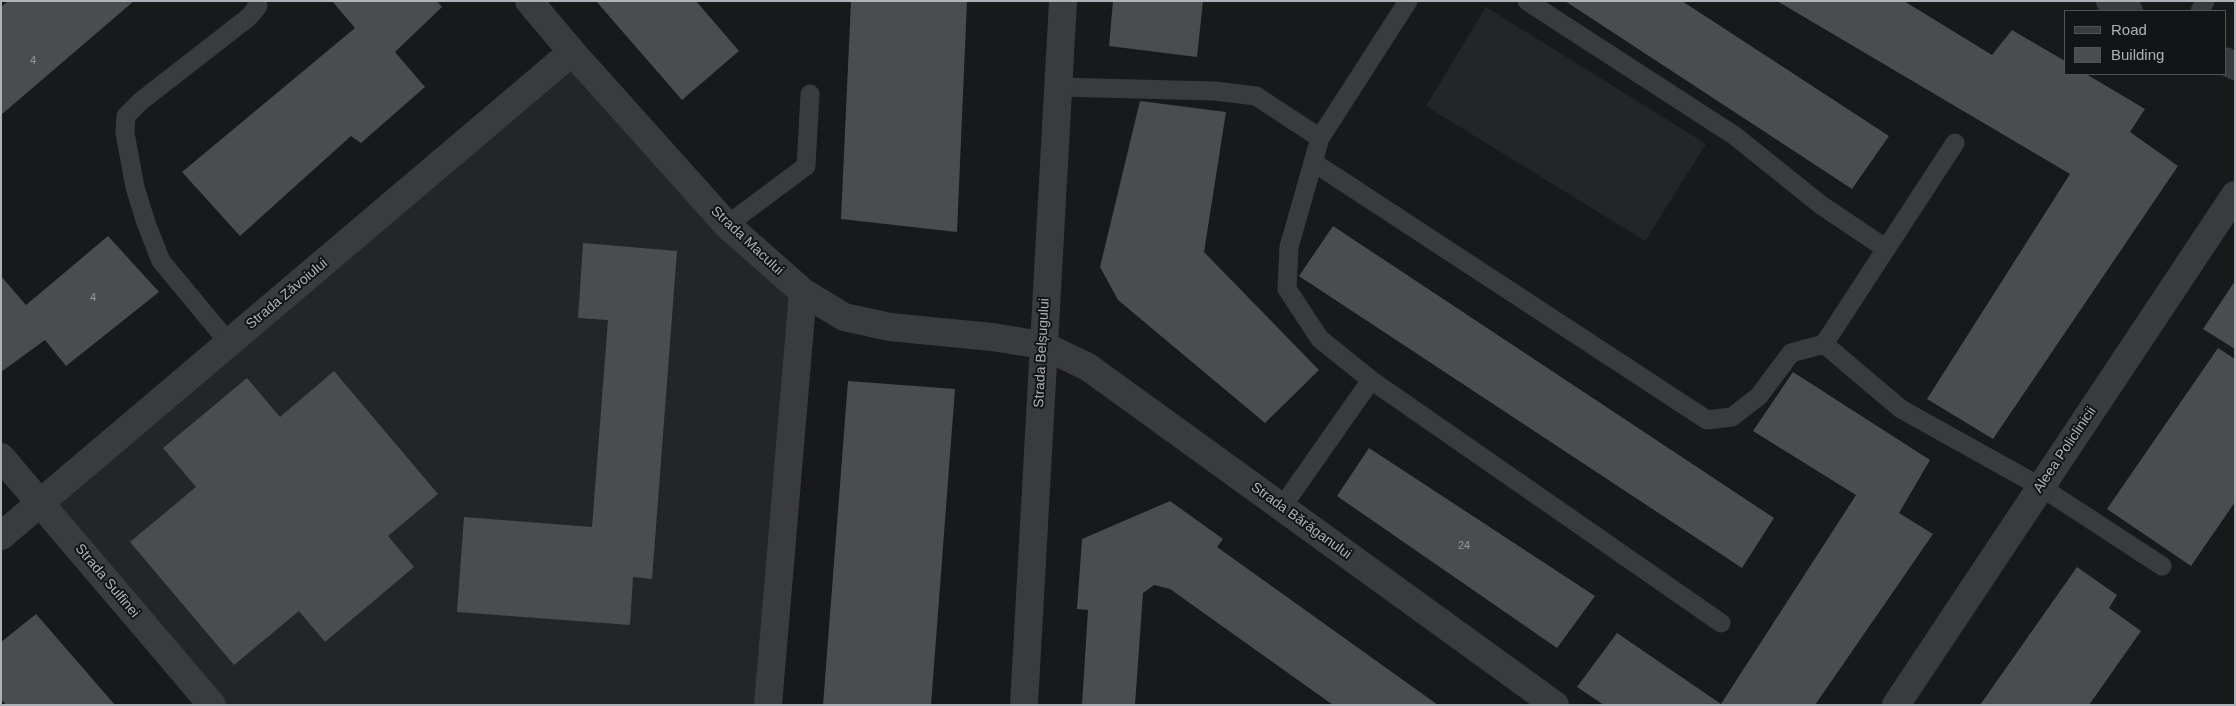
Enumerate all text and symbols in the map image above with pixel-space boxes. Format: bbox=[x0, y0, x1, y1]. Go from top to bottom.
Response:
legend bbox=[2064, 10, 2226, 75]
text: Road bbox=[2111, 21, 2147, 38]
text: Building bbox=[2111, 46, 2164, 63]
house number: 4 bbox=[30, 54, 36, 68]
street label: Strada Macului bbox=[707, 203, 787, 279]
street label: Strada Zăvoiului bbox=[243, 255, 331, 333]
house number: 4 bbox=[90, 291, 96, 305]
street label: Strada Belșugului bbox=[1031, 298, 1053, 408]
street label: Aleea Policlinicii bbox=[2030, 404, 2100, 496]
street label: Strada Bărăganului bbox=[1248, 479, 1354, 563]
house number: 24 bbox=[1458, 539, 1470, 553]
street label: Strada Sulfinei bbox=[71, 541, 143, 621]

